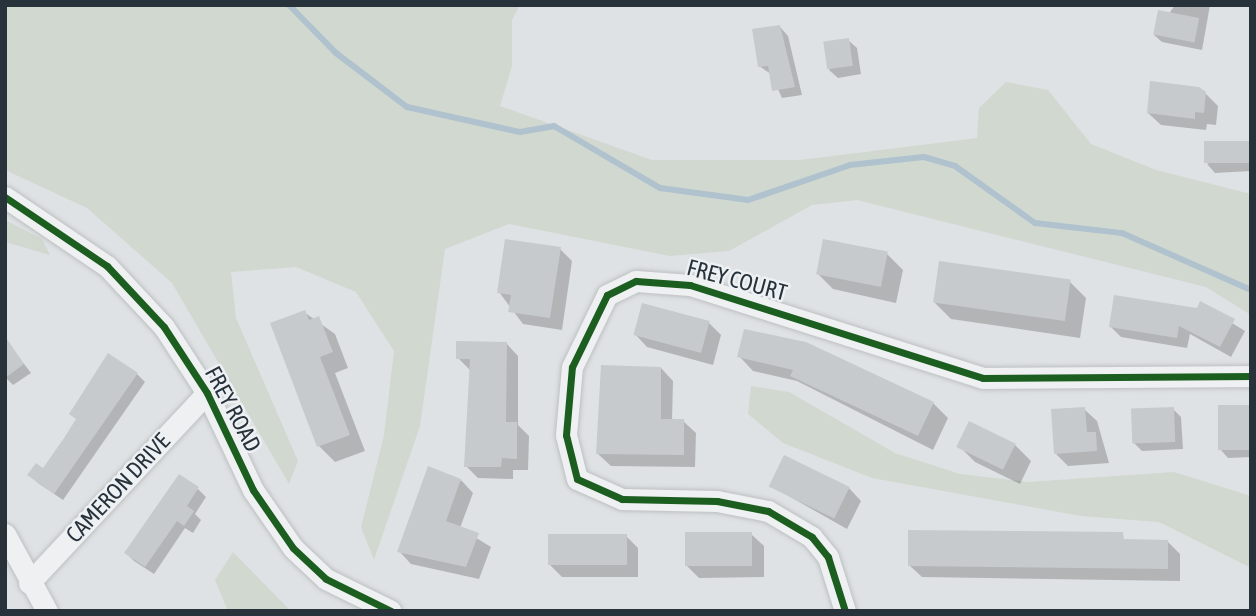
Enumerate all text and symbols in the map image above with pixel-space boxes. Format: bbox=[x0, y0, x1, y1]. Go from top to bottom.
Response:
street label: FREY COURT bbox=[684, 253, 790, 307]
street label: FREY ROAD bbox=[199, 362, 267, 456]
street label: CAMERON DRIVE bbox=[60, 428, 176, 548]

